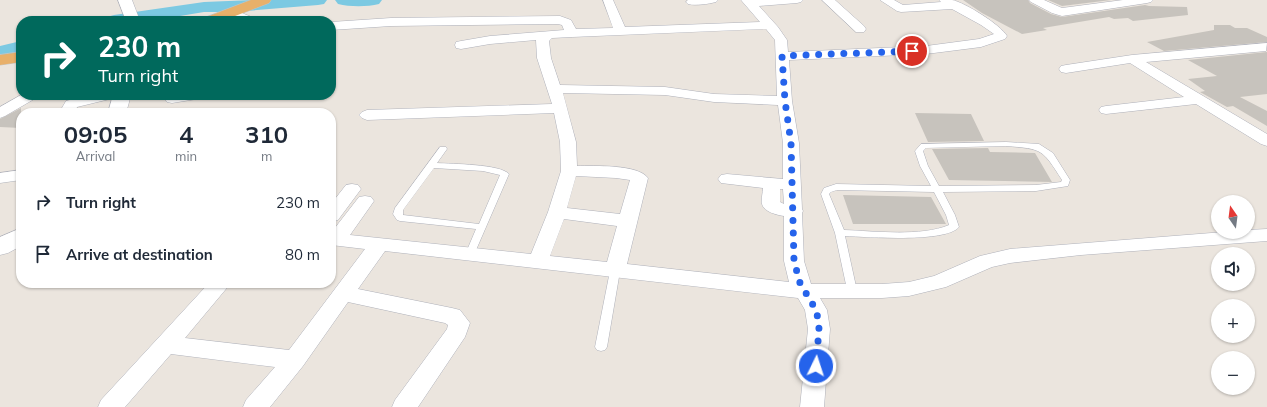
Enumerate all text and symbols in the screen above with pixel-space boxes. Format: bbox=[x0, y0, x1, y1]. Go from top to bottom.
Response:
text: 230 m bbox=[98, 29, 181, 64]
icon: right bbox=[32, 32, 84, 84]
pin bbox=[895, 34, 929, 68]
icon: arrive bbox=[901, 40, 923, 62]
text: Turn right bbox=[98, 64, 178, 87]
text: 09:05 bbox=[64, 119, 127, 149]
text: 4 bbox=[179, 119, 193, 149]
text: 310 bbox=[245, 119, 288, 149]
text: Arrival bbox=[76, 148, 115, 164]
text: min bbox=[175, 148, 197, 164]
text: m bbox=[261, 148, 272, 164]
icon: right bbox=[32, 191, 54, 213]
text: Turn right bbox=[66, 193, 136, 212]
text: 230 m bbox=[276, 193, 320, 212]
north arrow bbox=[1211, 195, 1255, 239]
map controls bbox=[1211, 195, 1255, 395]
icon: arrive bbox=[32, 243, 54, 265]
text: Arrive at destination bbox=[66, 245, 213, 264]
text: 80 m bbox=[285, 245, 320, 264]
button: sound bbox=[1211, 247, 1255, 291]
button: + bbox=[1211, 299, 1255, 343]
position arrow bbox=[795, 345, 837, 387]
button: − bbox=[1211, 351, 1255, 395]

